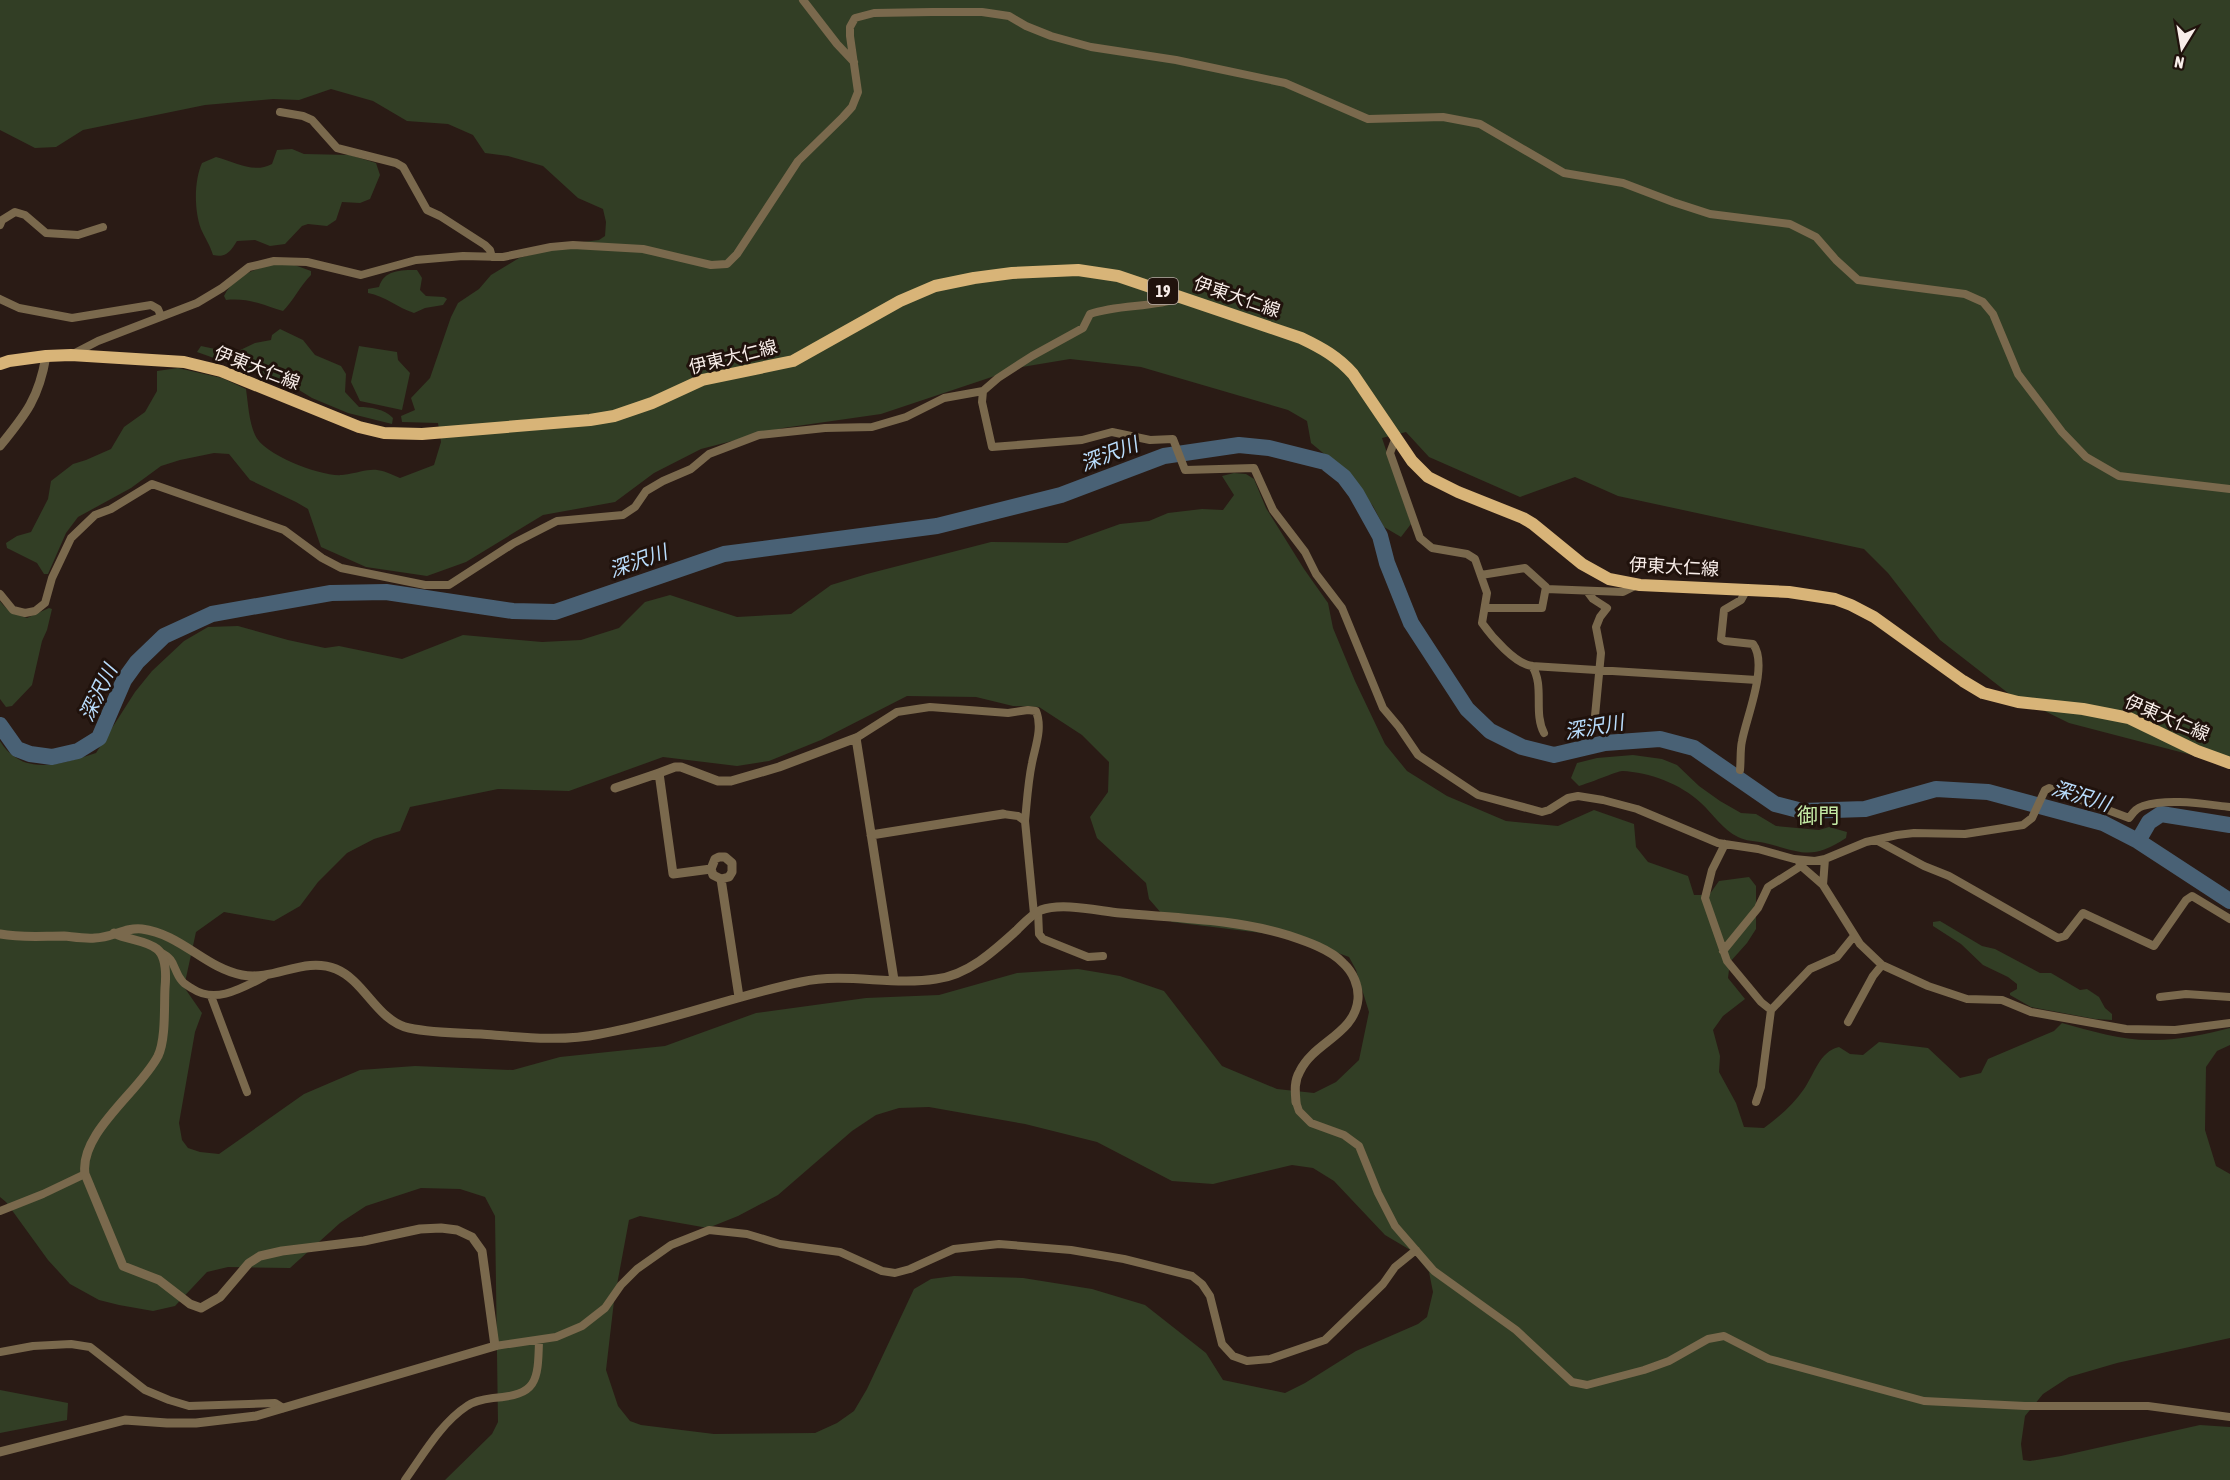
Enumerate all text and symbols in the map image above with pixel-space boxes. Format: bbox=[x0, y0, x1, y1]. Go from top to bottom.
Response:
north arrow bbox=[2152, 18, 2212, 78]
text: N bbox=[2173, 53, 2185, 72]
street label: 伊東大仁線 bbox=[1191, 272, 1283, 321]
road number: 19 bbox=[1148, 278, 1178, 304]
street label: 伊東大仁線 bbox=[687, 335, 779, 378]
street label: 伊東大仁線 bbox=[211, 342, 303, 393]
water label: 深沢川 bbox=[1077, 431, 1143, 475]
water label: 深沢川 bbox=[606, 539, 672, 581]
street label: 伊東大仁線 bbox=[1629, 554, 1720, 579]
water label: 深沢川 bbox=[74, 659, 122, 725]
street label: 伊東大仁線 bbox=[2122, 690, 2213, 745]
water label: 深沢川 bbox=[1562, 710, 1627, 743]
water label: 深沢川 bbox=[2049, 776, 2115, 816]
district label: 御門 bbox=[1797, 803, 1839, 827]

